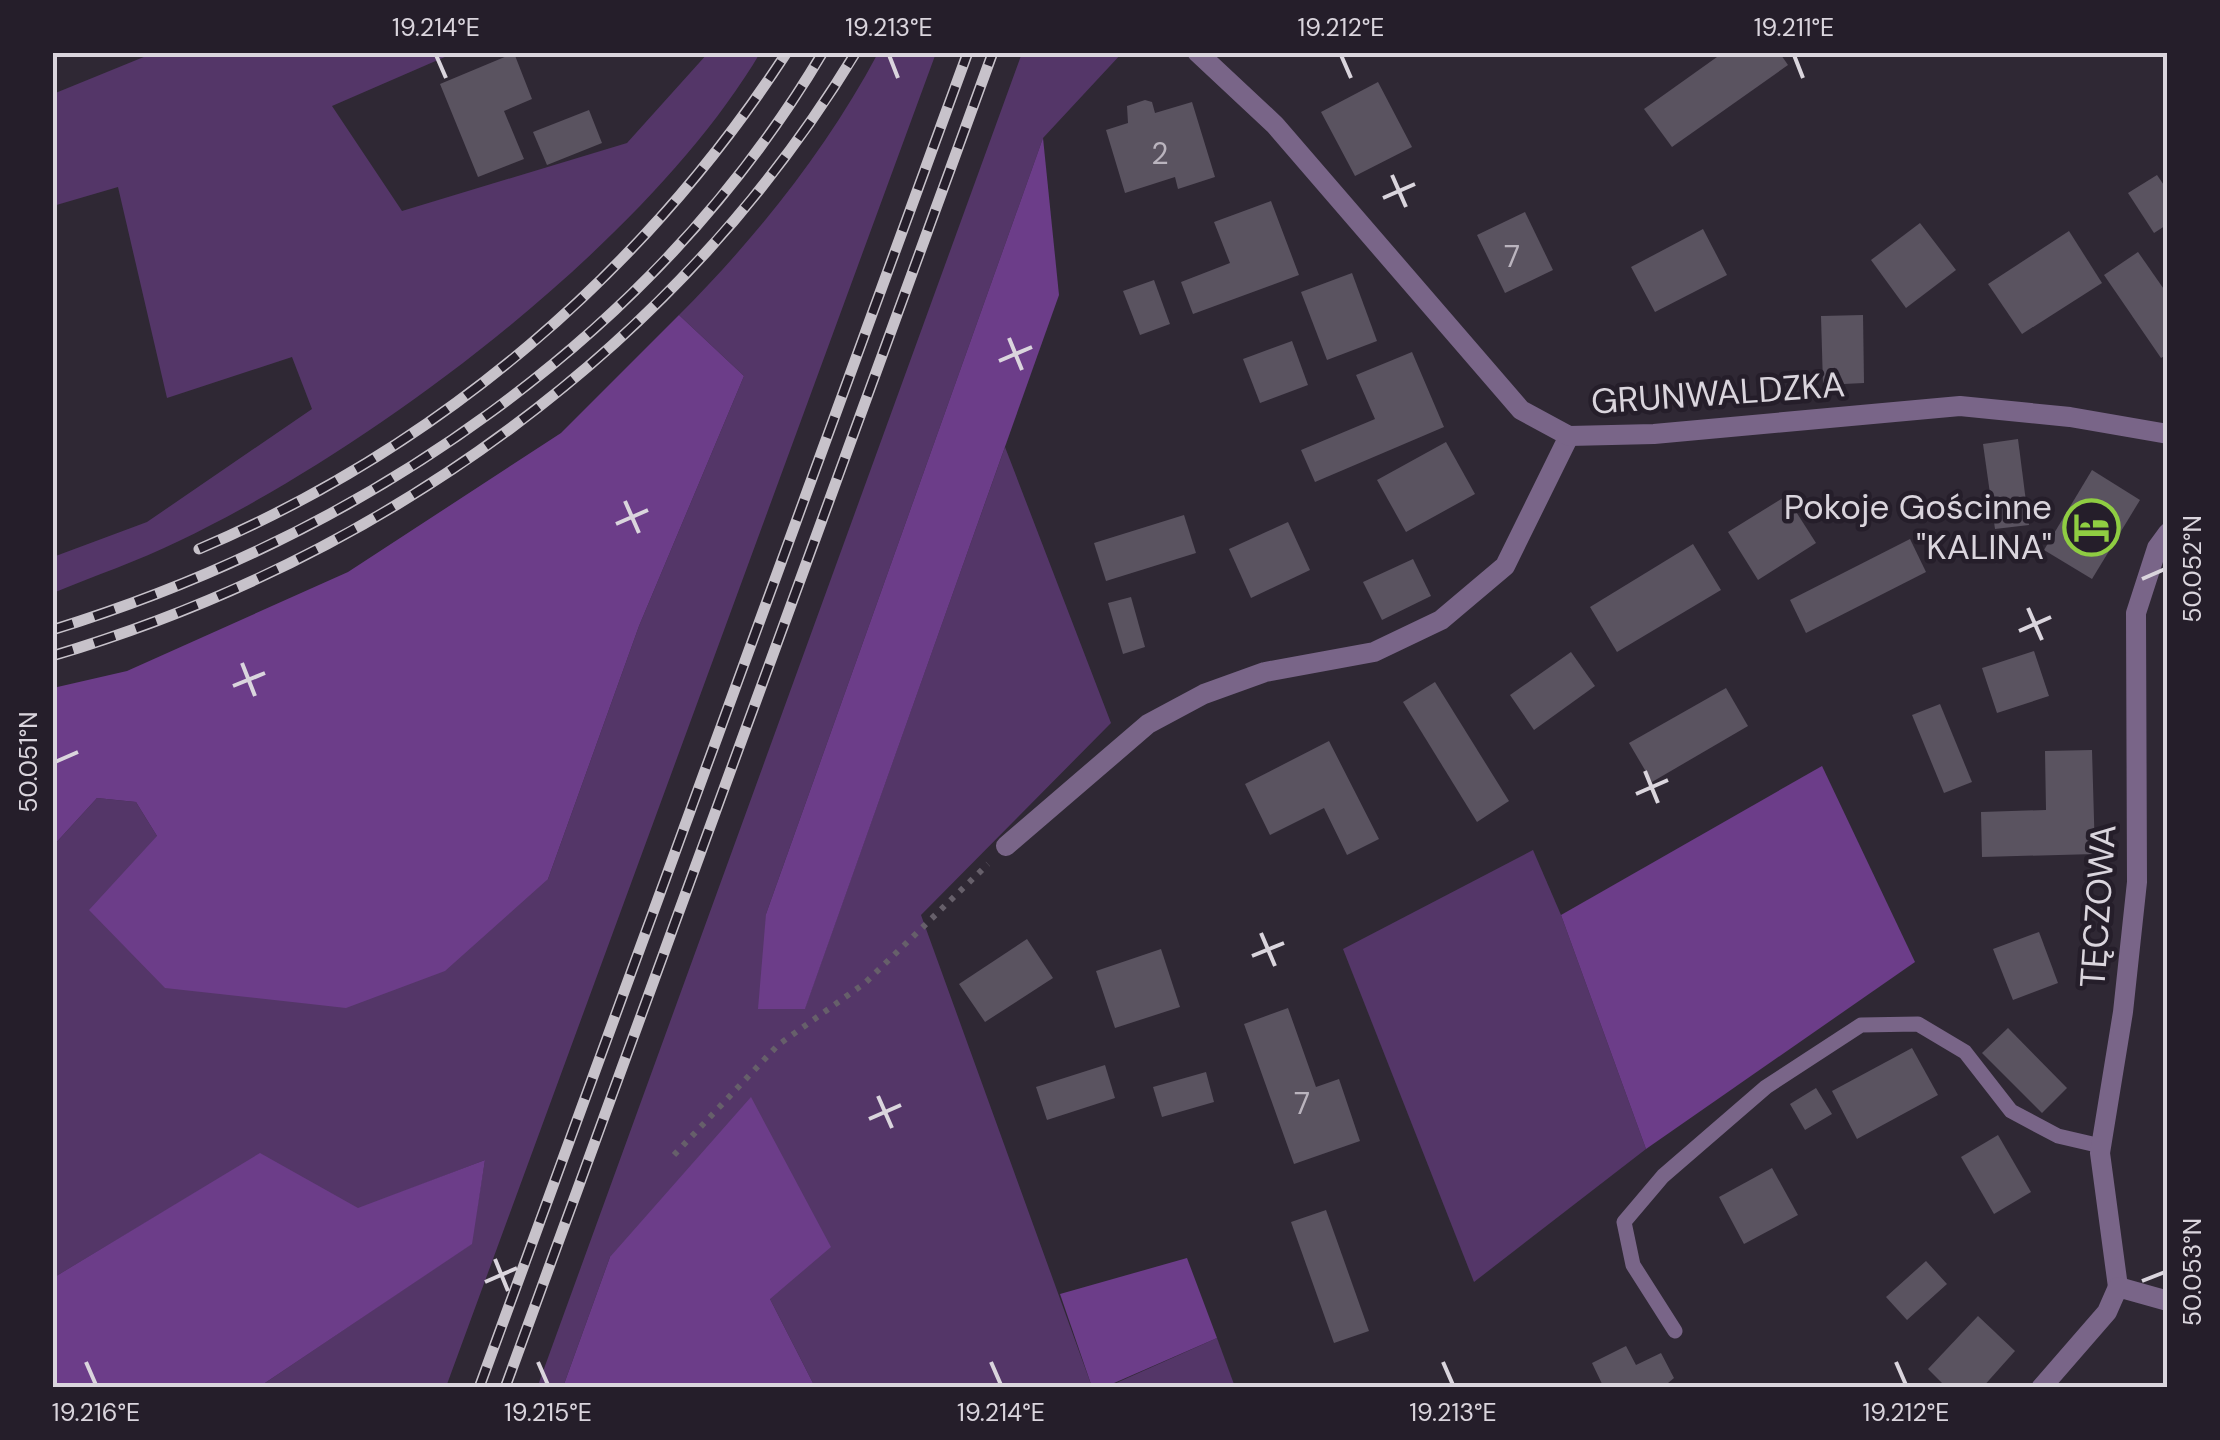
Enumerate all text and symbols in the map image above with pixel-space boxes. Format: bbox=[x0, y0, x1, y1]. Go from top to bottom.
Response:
text: 19.214°E bbox=[392, 11, 480, 44]
text: 19.213°E bbox=[845, 11, 933, 44]
text: 19.212°E bbox=[1297, 11, 1385, 44]
text: 19.211°E bbox=[1754, 11, 1834, 44]
house number: 2 bbox=[1151, 134, 1169, 173]
house number: 7 bbox=[1504, 237, 1520, 276]
street label: GRUNWALDZKA bbox=[1590, 361, 1846, 425]
place label: Pokoje Gościnne "KALINA" bbox=[1784, 484, 2052, 570]
hotel icon: Pokoje Gościnne "KALINA" bbox=[2061, 497, 2121, 557]
text: 50.052°N bbox=[2176, 515, 2209, 623]
text: 50.051°N bbox=[12, 711, 45, 813]
street label: TĘCZOWA bbox=[2069, 823, 2127, 989]
house number: 7 bbox=[1294, 1084, 1310, 1123]
text: 50.053°N bbox=[2176, 1218, 2209, 1326]
text: 19.216°E bbox=[52, 1396, 140, 1429]
text: 19.215°E bbox=[504, 1396, 592, 1429]
text: 19.214°E bbox=[957, 1396, 1045, 1429]
text: 19.213°E bbox=[1409, 1396, 1497, 1429]
text: 19.212°E bbox=[1862, 1396, 1950, 1429]

